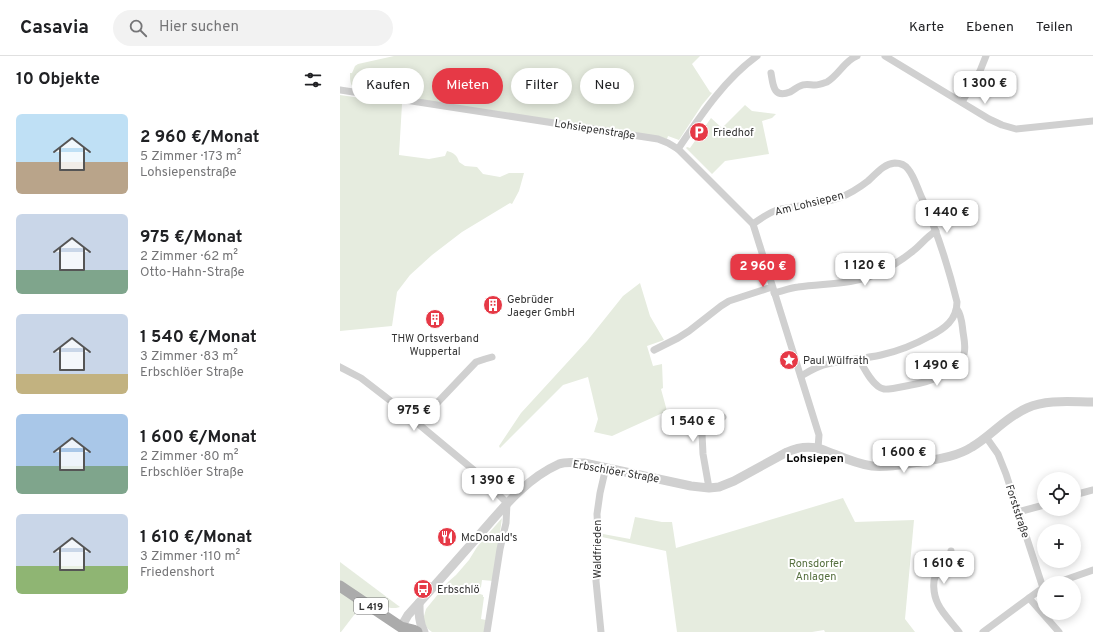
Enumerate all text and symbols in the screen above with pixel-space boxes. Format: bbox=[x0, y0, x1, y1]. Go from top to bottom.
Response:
search box bbox=[113, 10, 393, 46]
text: Casavia bbox=[20, 16, 89, 40]
icon: search bbox=[127, 17, 149, 39]
text: Hier suchen bbox=[159, 18, 239, 37]
text: Karte bbox=[909, 19, 944, 36]
text: Ebenen bbox=[966, 19, 1014, 36]
text: Teilen bbox=[1036, 19, 1073, 36]
chip: Kaufen bbox=[352, 68, 424, 104]
chip: Mieten bbox=[432, 68, 503, 104]
chip: Filter bbox=[511, 68, 572, 104]
chip: Neu bbox=[580, 68, 634, 104]
text: 10 Objekte bbox=[16, 69, 100, 91]
icon: filters bbox=[302, 69, 324, 91]
pin: 1 300 € bbox=[948, 71, 1022, 105]
text: 1 300 € bbox=[963, 76, 1007, 92]
street label: Lohsiepenstraße bbox=[553, 117, 636, 143]
parking icon: Friedhof bbox=[688, 121, 710, 143]
place label: Friedhof bbox=[713, 126, 754, 140]
text: 2 960 €/Monat bbox=[140, 127, 259, 149]
icon: home bbox=[48, 130, 96, 178]
text: 5 Zimmer · 173 m² bbox=[140, 149, 242, 165]
text: Lohsiepenstraße bbox=[140, 165, 237, 181]
street label: Am Lohsiepen bbox=[773, 189, 845, 219]
pin: 1 440 € bbox=[910, 200, 984, 234]
text: 1 440 € bbox=[924, 205, 970, 221]
text: 975 €/Monat bbox=[140, 227, 242, 249]
icon: home bbox=[48, 230, 96, 278]
text: 2 Zimmer · 62 m² bbox=[140, 249, 238, 265]
pin: 1 120 € bbox=[828, 253, 902, 287]
pin: 2 960 € bbox=[726, 254, 800, 288]
text: 1 120 € bbox=[844, 258, 886, 274]
text: 2 960 € bbox=[739, 259, 787, 275]
text: Otto-Hahn-Straße bbox=[140, 265, 245, 281]
place label: Gebrüder Jaeger GmbH bbox=[507, 293, 575, 320]
building icon: Gebrüder Jaeger GmbH bbox=[482, 294, 504, 316]
building icon: THW Ortsverband Wuppertal bbox=[424, 308, 446, 330]
text: 1 540 €/Monat bbox=[140, 327, 257, 349]
icon: home bbox=[48, 330, 96, 378]
place label: THW Ortsverband Wuppertal bbox=[391, 332, 479, 359]
text: 3 Zimmer · 83 m² bbox=[140, 349, 238, 365]
place icon: Paul Wülfrath bbox=[778, 349, 800, 371]
pin: 1 490 € bbox=[900, 353, 974, 387]
place label: Paul Wülfrath bbox=[803, 354, 869, 368]
text: 1 490 € bbox=[915, 358, 959, 374]
text: Erbschlöer Straße bbox=[140, 365, 244, 381]
pin: 975 € bbox=[386, 398, 442, 432]
text: 975 € bbox=[397, 403, 431, 419]
pin: 1 540 € bbox=[656, 409, 730, 443]
text: 1 540 € bbox=[670, 414, 716, 430]
text: 1 600 €/Monat bbox=[140, 427, 257, 449]
icon: home bbox=[48, 430, 96, 478]
pin: 1 600 € bbox=[867, 440, 941, 474]
text: 1 600 € bbox=[881, 445, 927, 461]
text: 2 Zimmer · 80 m² bbox=[140, 449, 238, 465]
district label: Lohsiepen bbox=[786, 451, 844, 467]
street label: Erbschlöer Straße bbox=[571, 457, 660, 487]
text: Erbschlöer Straße bbox=[140, 465, 244, 481]
pin: 1 390 € bbox=[456, 468, 530, 502]
map controls bbox=[1037, 472, 1081, 620]
button: locate bbox=[1037, 472, 1081, 516]
text: 1 390 € bbox=[471, 473, 515, 489]
street label: Forststraße bbox=[1002, 483, 1032, 540]
street label: Waldfrieden bbox=[591, 519, 605, 579]
button: + bbox=[1037, 524, 1081, 568]
restaurant icon: McDonald's bbox=[436, 526, 458, 548]
text: 1 610 €/Monat bbox=[140, 527, 252, 549]
icon: home bbox=[48, 530, 96, 578]
place label: McDonald's bbox=[461, 531, 517, 545]
text: 3 Zimmer · 110 m² bbox=[140, 549, 240, 565]
pin: 1 610 € bbox=[907, 551, 981, 585]
text: 1 610 € bbox=[923, 556, 965, 572]
park label: Ronsdorfer Anlagen bbox=[789, 557, 844, 584]
text: Friedenshort bbox=[140, 565, 215, 581]
button: − bbox=[1037, 576, 1081, 620]
bus stop icon: Erbschlö bbox=[412, 578, 434, 600]
place label: Erbschlö bbox=[437, 583, 480, 597]
road number: L 419 bbox=[354, 598, 388, 614]

